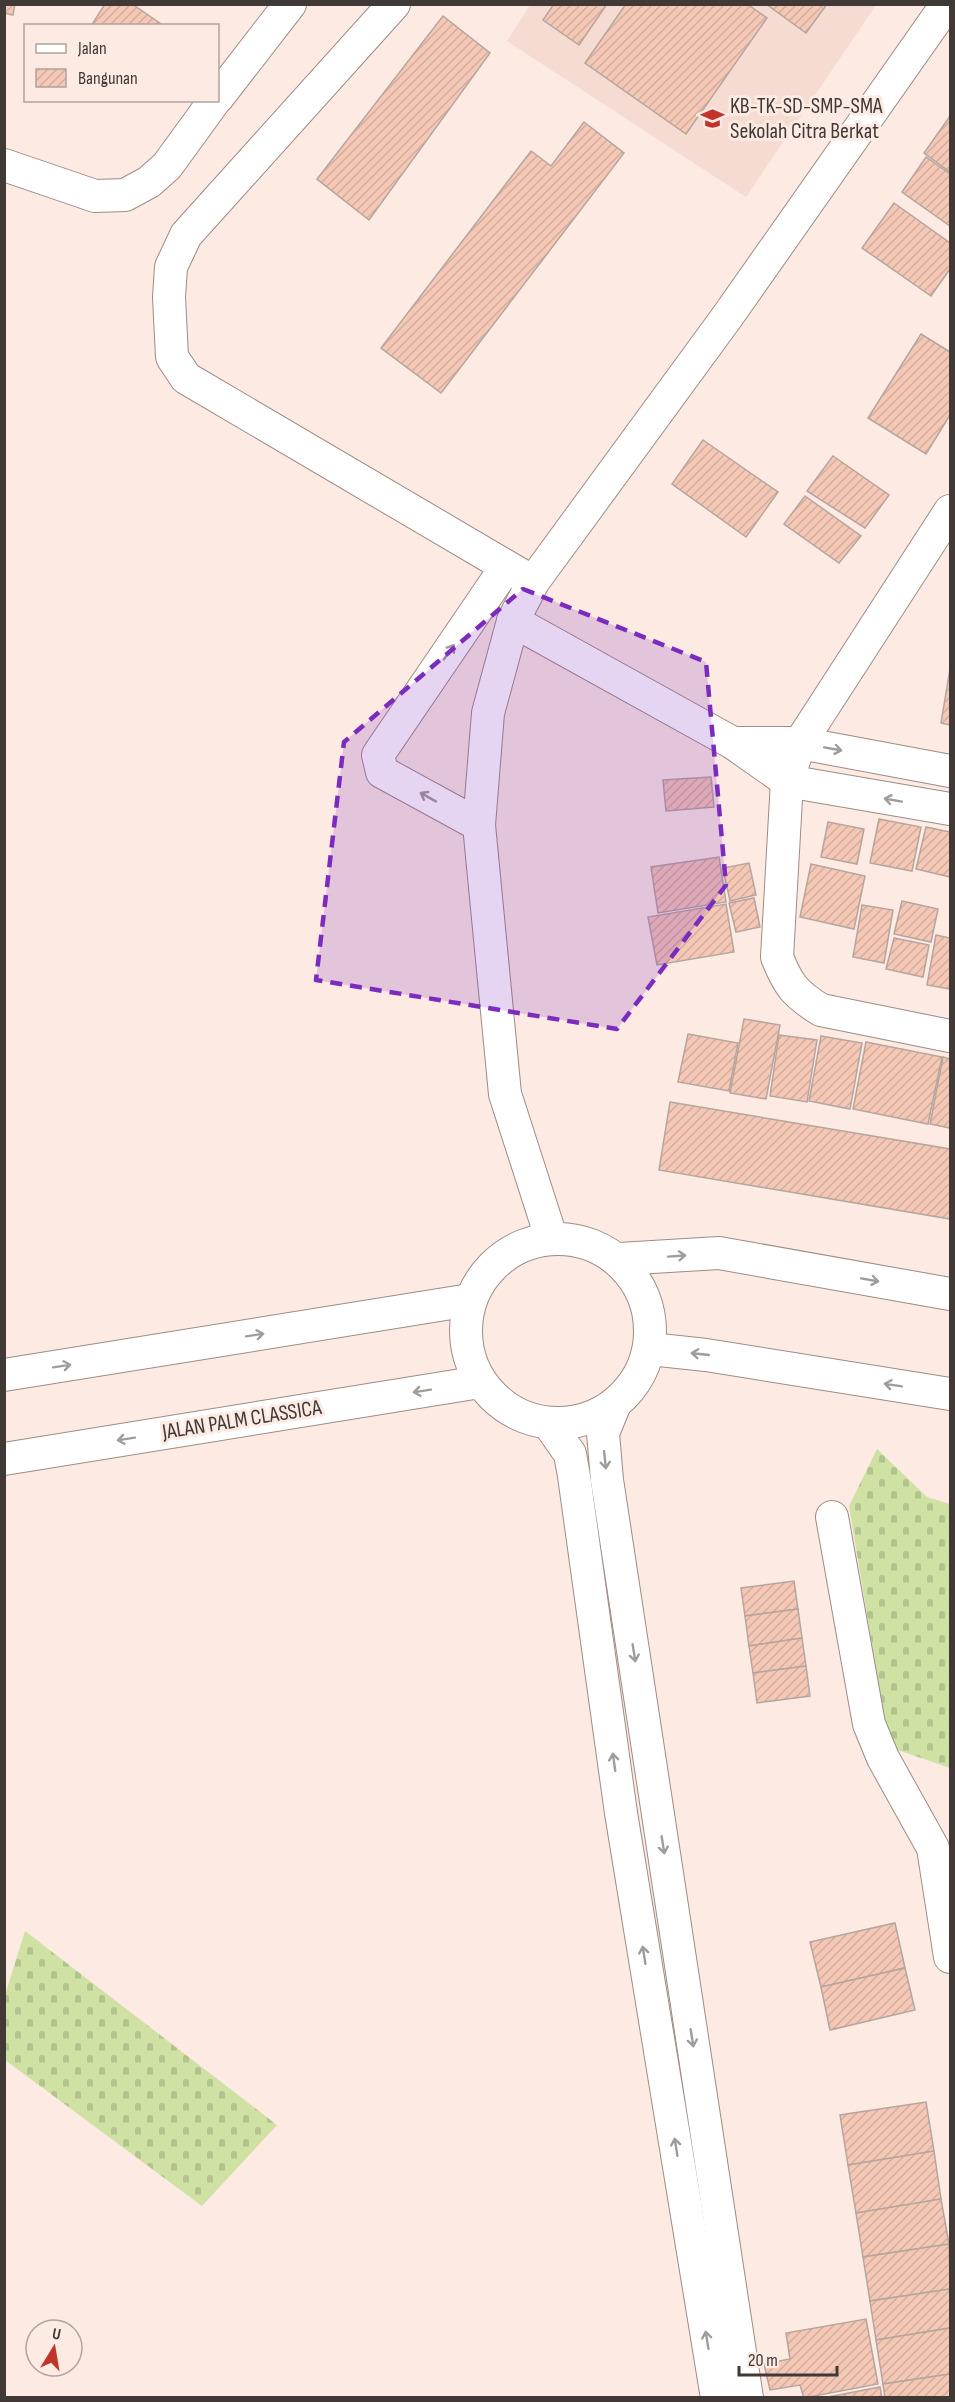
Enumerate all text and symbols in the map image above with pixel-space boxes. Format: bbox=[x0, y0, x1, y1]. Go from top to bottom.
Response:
legend bbox=[24, 24, 219, 102]
text: Jalan bbox=[77, 38, 107, 59]
text: Bangunan bbox=[78, 68, 138, 89]
place label: KB-TK-SD-SMP-SMA Sekolah Citra Berkat bbox=[730, 93, 883, 145]
school or university icon: KB-TK-SD-SMP-SMA Sekolah Citra Berkat bbox=[699, 106, 725, 132]
one-way arrow bbox=[443, 644, 455, 661]
one-way arrow bbox=[823, 744, 842, 755]
one-way arrow bbox=[420, 791, 437, 803]
one-way arrow bbox=[883, 794, 903, 805]
one-way arrow bbox=[667, 1250, 687, 1261]
one-way arrow bbox=[860, 1275, 879, 1286]
one-way arrow bbox=[244, 1329, 264, 1340]
one-way arrow bbox=[691, 1349, 711, 1360]
one-way arrow bbox=[52, 1360, 72, 1371]
one-way arrow bbox=[883, 1379, 903, 1390]
one-way arrow bbox=[413, 1386, 432, 1397]
street label: JALAN PALM CLASSICA bbox=[159, 1394, 324, 1446]
one-way arrow bbox=[117, 1434, 136, 1445]
one-way arrow bbox=[600, 1449, 611, 1469]
one-way arrow bbox=[628, 1642, 639, 1662]
one-way arrow bbox=[608, 1753, 619, 1773]
one-way arrow bbox=[657, 1835, 668, 1855]
one-way arrow bbox=[638, 1946, 649, 1965]
one-way arrow bbox=[687, 2028, 698, 2048]
one-way arrow bbox=[670, 2138, 681, 2158]
north arrow bbox=[24, 2318, 84, 2378]
text: U bbox=[51, 2325, 62, 2345]
one-way arrow bbox=[702, 2330, 713, 2350]
scale bar bbox=[739, 2339, 836, 2377]
text: 20 m bbox=[748, 2350, 778, 2371]

